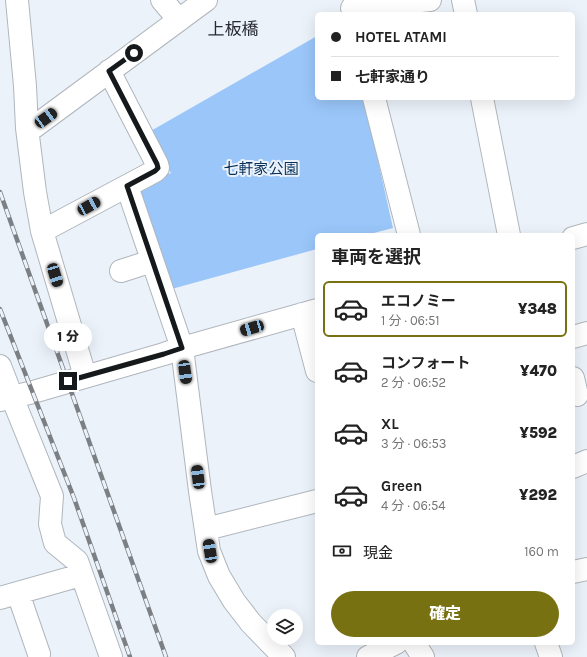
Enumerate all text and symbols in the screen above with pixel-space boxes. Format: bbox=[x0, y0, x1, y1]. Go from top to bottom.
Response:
district label: 上板橋 bbox=[208, 19, 259, 39]
text: HOTEL ATAMI bbox=[355, 28, 447, 46]
route start bbox=[125, 44, 143, 62]
text: 七軒家通り bbox=[355, 68, 430, 86]
car bbox=[33, 106, 59, 130]
park label: 七軒家公園 bbox=[223, 160, 299, 178]
car bbox=[76, 195, 102, 217]
text: 車両を選択 bbox=[331, 246, 421, 268]
car bbox=[46, 262, 64, 288]
icon: car bbox=[333, 291, 369, 327]
text: エコノミー bbox=[381, 292, 456, 310]
text: ¥348 bbox=[518, 300, 557, 318]
text: 1 分 · 06:51 bbox=[381, 313, 440, 328]
car bbox=[239, 319, 265, 337]
callout: 1 分 bbox=[44, 323, 92, 351]
text: 1 分 bbox=[57, 329, 79, 344]
icon: car bbox=[333, 353, 369, 389]
text: コンフォート bbox=[381, 354, 471, 372]
car bbox=[177, 359, 193, 385]
text: ¥470 bbox=[520, 362, 557, 380]
route end bbox=[59, 372, 77, 390]
text: 2 分 · 06:52 bbox=[381, 375, 446, 390]
icon: car bbox=[333, 415, 369, 451]
text: XL bbox=[381, 415, 399, 433]
text: ¥592 bbox=[519, 424, 557, 442]
text: 3 分 · 06:53 bbox=[381, 436, 446, 451]
car bbox=[191, 464, 205, 490]
icon: car bbox=[333, 477, 369, 513]
text: Green bbox=[381, 477, 422, 495]
text: ¥292 bbox=[519, 486, 557, 504]
text: 4 分 · 06:54 bbox=[381, 498, 446, 513]
car bbox=[202, 538, 218, 564]
icon: cash bbox=[331, 540, 353, 562]
text: 現金 bbox=[363, 544, 393, 562]
text: 160 m bbox=[524, 544, 559, 559]
button: 確定 bbox=[331, 591, 559, 637]
map controls bbox=[267, 609, 303, 645]
button: layers bbox=[267, 609, 303, 645]

